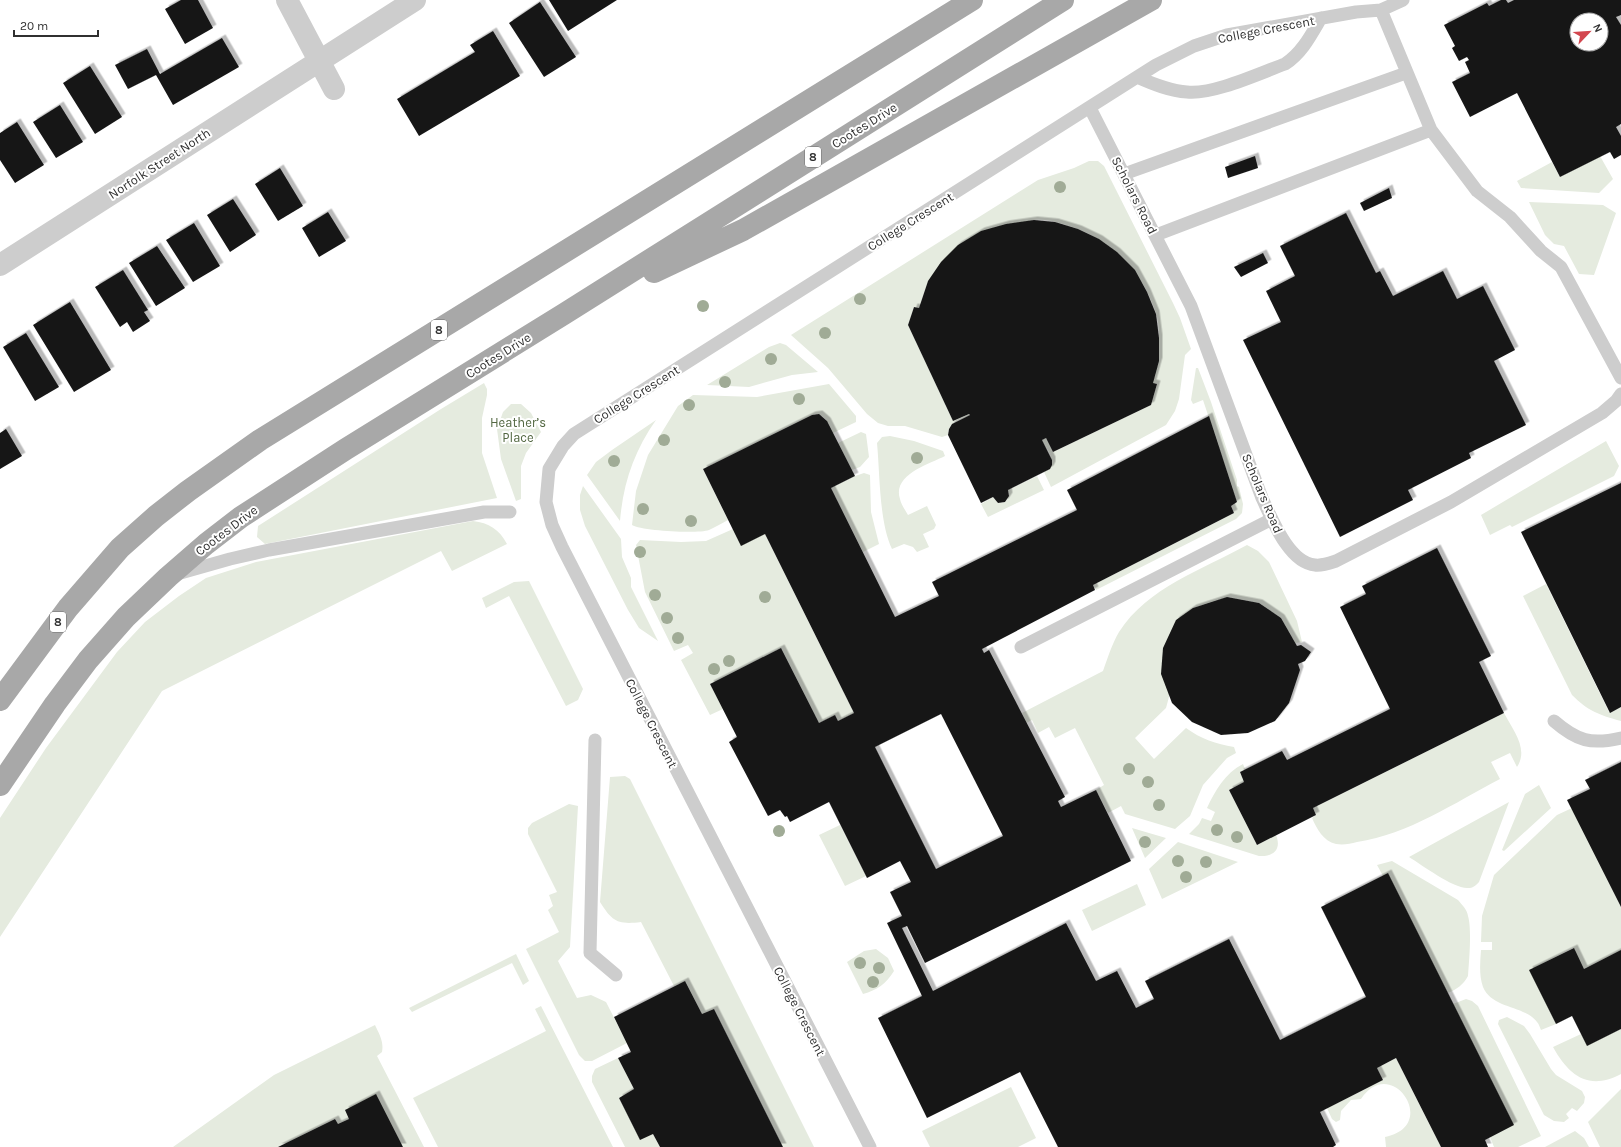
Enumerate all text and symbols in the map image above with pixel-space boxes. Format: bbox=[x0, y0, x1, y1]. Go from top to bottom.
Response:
scale bar bbox=[14, 12, 98, 38]
north arrow bbox=[1569, 12, 1609, 52]
street label: College Crescent bbox=[1216, 13, 1316, 46]
text: 20 m bbox=[20, 19, 48, 33]
text: N bbox=[1590, 22, 1605, 34]
street label: Cootes Drive bbox=[829, 99, 900, 151]
street label: Norfolk Street North bbox=[105, 125, 213, 202]
road number: 8 bbox=[805, 147, 821, 167]
street label: Scholars Road bbox=[1109, 154, 1160, 236]
street label: College Crescent bbox=[865, 189, 956, 254]
road number: 8 bbox=[431, 320, 447, 340]
street label: Cootes Drive bbox=[463, 329, 534, 381]
street label: College Crescent bbox=[591, 362, 682, 427]
park label: Heather’s Place bbox=[490, 415, 546, 445]
street label: Scholars Road bbox=[1239, 451, 1286, 535]
street label: Cootes Drive bbox=[192, 502, 261, 559]
road number: 8 bbox=[50, 612, 66, 632]
street label: College Crescent bbox=[623, 676, 681, 771]
street label: College Crescent bbox=[771, 964, 829, 1059]

